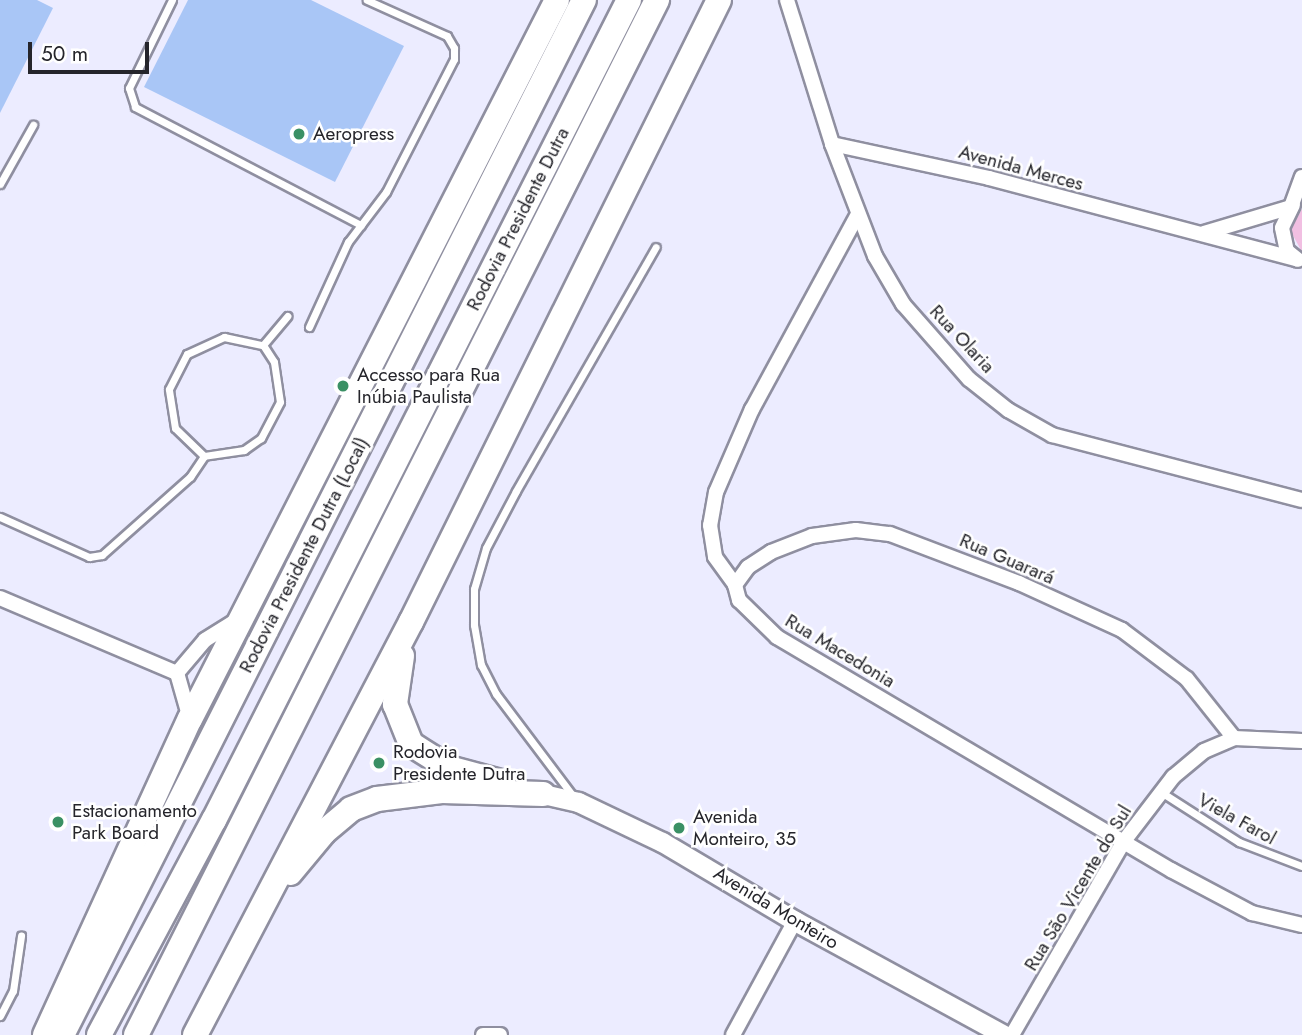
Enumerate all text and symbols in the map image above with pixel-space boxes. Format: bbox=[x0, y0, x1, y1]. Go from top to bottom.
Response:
scale bar bbox=[32, 28, 152, 72]
text: 50 m bbox=[41, 39, 88, 69]
place label: Aeropress bbox=[313, 123, 394, 145]
street label: Rodovia Presidente Dutra bbox=[462, 124, 574, 314]
marker: Aeropress bbox=[291, 126, 307, 142]
street label: Avenida Merces bbox=[956, 140, 1086, 196]
street label: Rua Olaria bbox=[925, 300, 999, 378]
place label: Accesso para Rua Inúbia Paulista bbox=[357, 364, 500, 408]
marker: Accesso para Rua Inúbia Paulista bbox=[335, 378, 351, 394]
street label: Rodovia Presidente Dutra (Local) bbox=[234, 433, 374, 677]
street label: Rua Guarará bbox=[956, 529, 1058, 589]
street label: Rua Macedonia bbox=[781, 609, 899, 693]
place label: Rodovia Presidente Dutra bbox=[393, 741, 525, 785]
marker: Rodovia Presidente Dutra bbox=[371, 755, 387, 771]
street label: Viela Farol bbox=[1194, 788, 1280, 850]
place label: Estacionamento Park Board bbox=[72, 800, 197, 844]
street label: Rua São Vicente do Sul bbox=[1020, 801, 1136, 975]
place label: Avenida Monteiro, 35 bbox=[693, 806, 796, 850]
marker: Estacionamento Park Board bbox=[50, 814, 66, 830]
marker: Avenida Monteiro, 35 bbox=[671, 820, 687, 836]
street label: Avenida Monteiro bbox=[709, 862, 843, 954]

